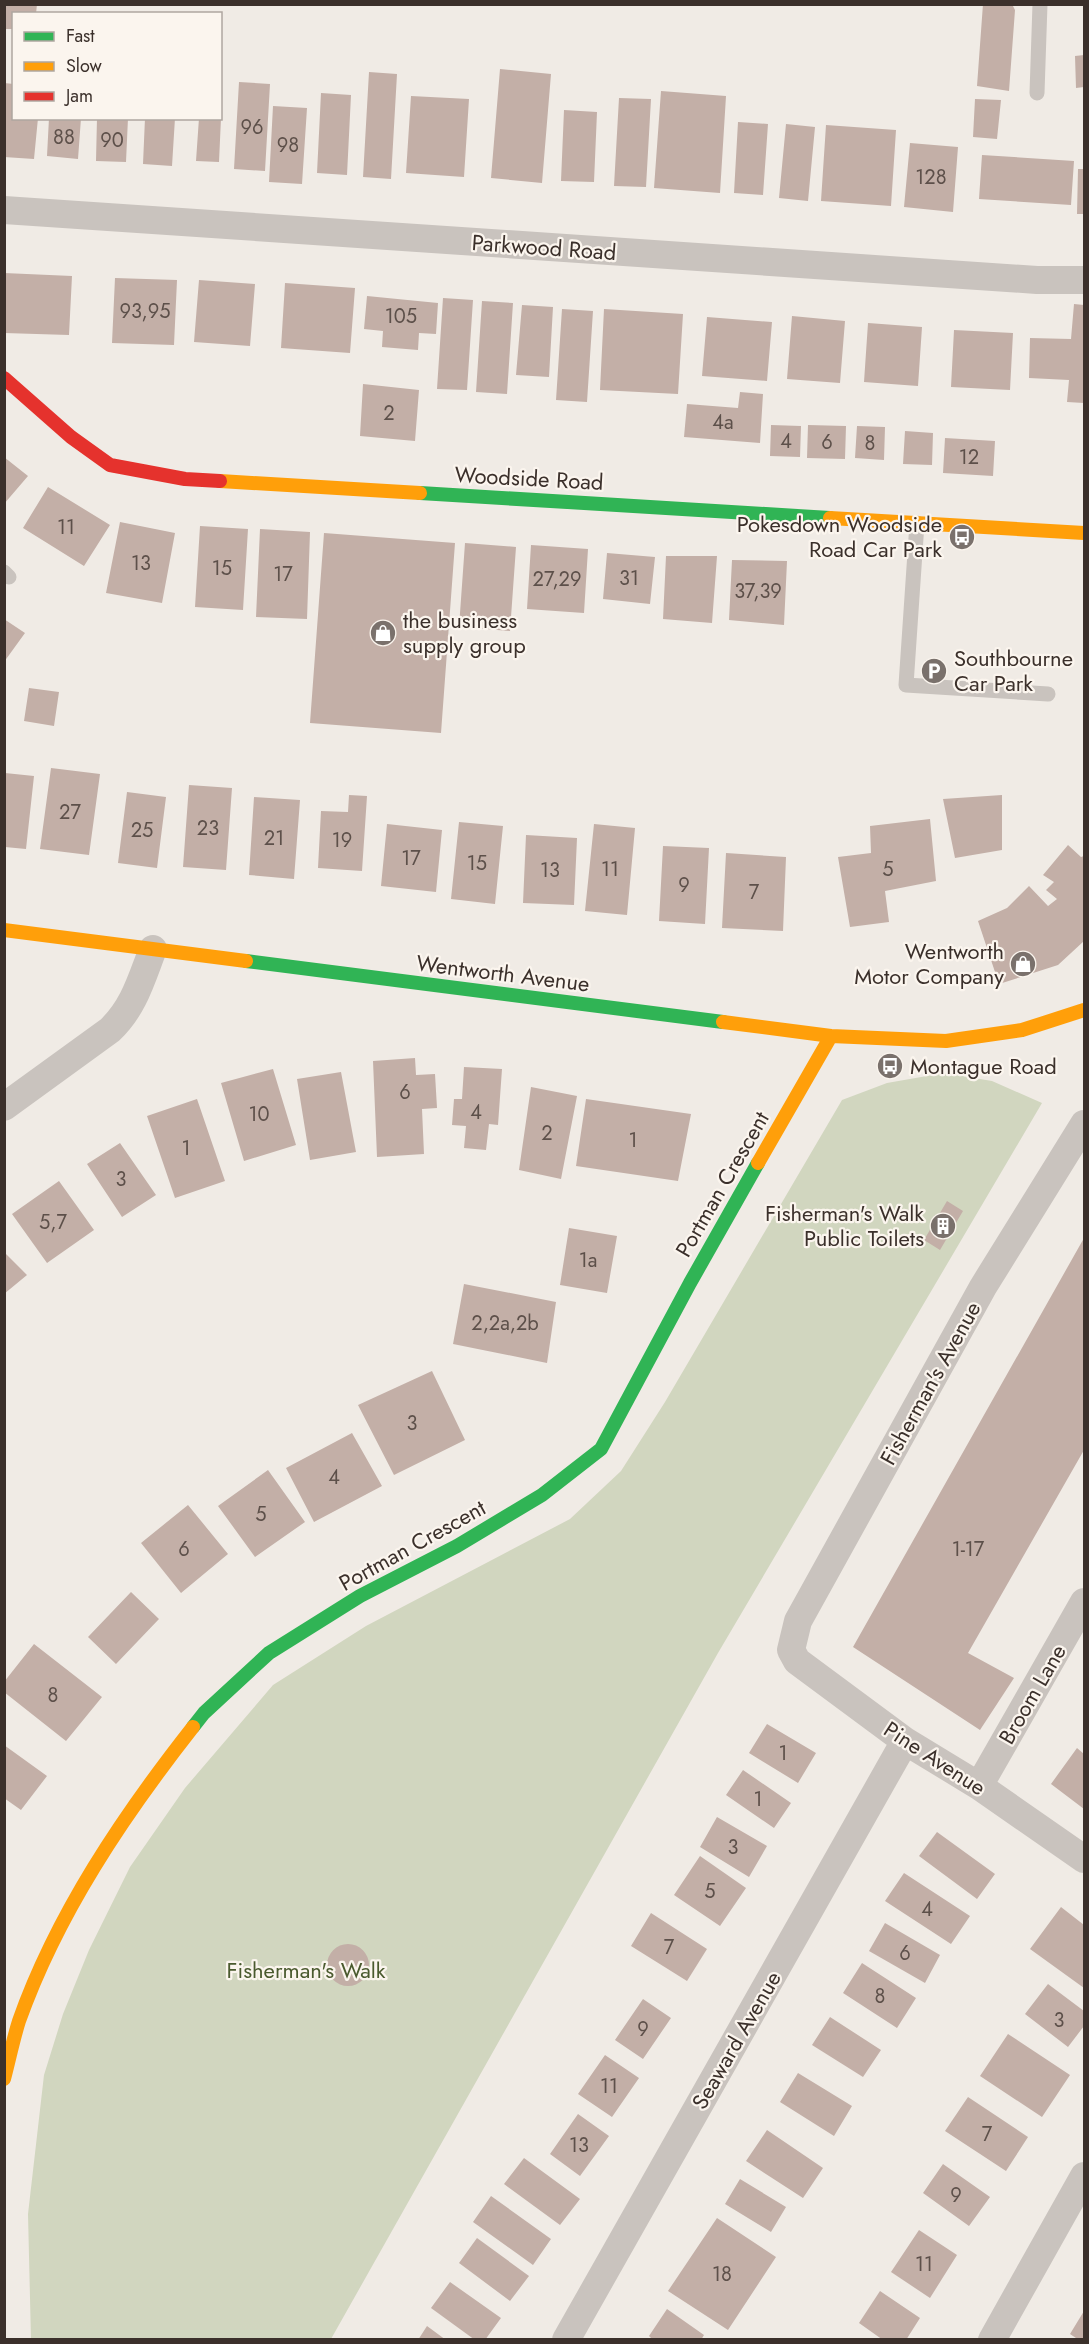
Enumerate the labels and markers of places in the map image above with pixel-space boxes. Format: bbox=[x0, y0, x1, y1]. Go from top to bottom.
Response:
place label: Pokesdown Woodside Road Car Park bbox=[737, 508, 942, 565]
bus stop icon: Pokesdown Woodside Road Car Park bbox=[947, 522, 977, 552]
place label: the business supply group bbox=[403, 604, 526, 661]
shop icon: the business supply group bbox=[368, 618, 398, 648]
place label: Southbourne Car Park bbox=[954, 642, 1073, 699]
parking icon: Southbourne Car Park bbox=[919, 656, 949, 686]
place label: Wentworth Motor Company bbox=[854, 935, 1004, 992]
shop icon: Wentworth Motor Company bbox=[1008, 949, 1038, 979]
place label: Montague Road bbox=[910, 1050, 1057, 1082]
bus stop icon: Montague Road bbox=[875, 1051, 905, 1081]
place label: Fisherman's Walk Public Toilets bbox=[765, 1197, 924, 1254]
building icon: Fisherman's Walk Public Toilets bbox=[928, 1211, 958, 1241]

